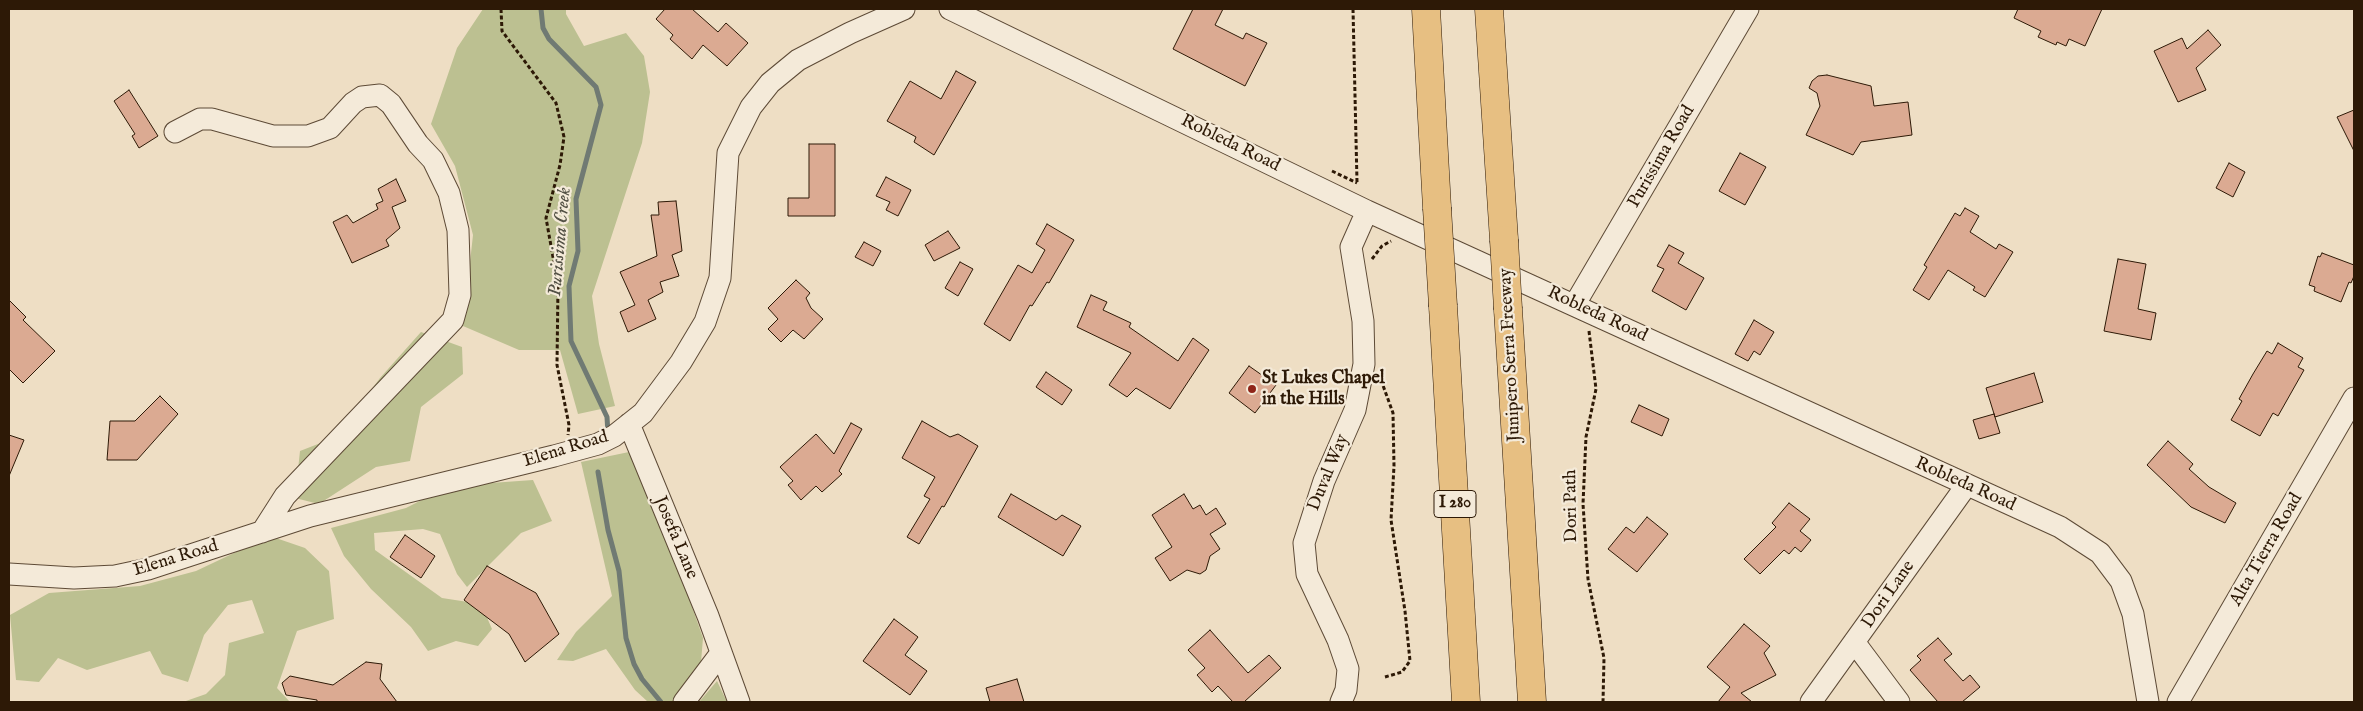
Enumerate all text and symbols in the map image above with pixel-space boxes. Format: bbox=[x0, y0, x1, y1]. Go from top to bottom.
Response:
street label: Purissima Road bbox=[1624, 102, 1700, 212]
street label: Robleda Road bbox=[1177, 111, 1283, 177]
water label: Purissima Creek bbox=[545, 187, 577, 297]
street label: Junipero Serra Freeway bbox=[1496, 268, 1526, 442]
street label: Robleda Road bbox=[1544, 282, 1650, 348]
place label: St Lukes Chapel in the Hills bbox=[1262, 368, 1385, 410]
marker: St Lukes Chapel in the Hills bbox=[1246, 383, 1258, 395]
street label: Elena Road bbox=[521, 427, 611, 473]
street label: Duval Way bbox=[1304, 431, 1354, 515]
street label: Robleda Road bbox=[1911, 453, 2019, 517]
street label: Dori Path bbox=[1561, 469, 1583, 543]
road number: I 280 bbox=[1434, 490, 1476, 518]
street label: Alta Tierra Road bbox=[2226, 490, 2308, 610]
street label: Josefa Lane bbox=[648, 493, 702, 583]
street label: Elena Road bbox=[131, 536, 221, 582]
street label: Dori Lane bbox=[1858, 557, 1920, 633]

